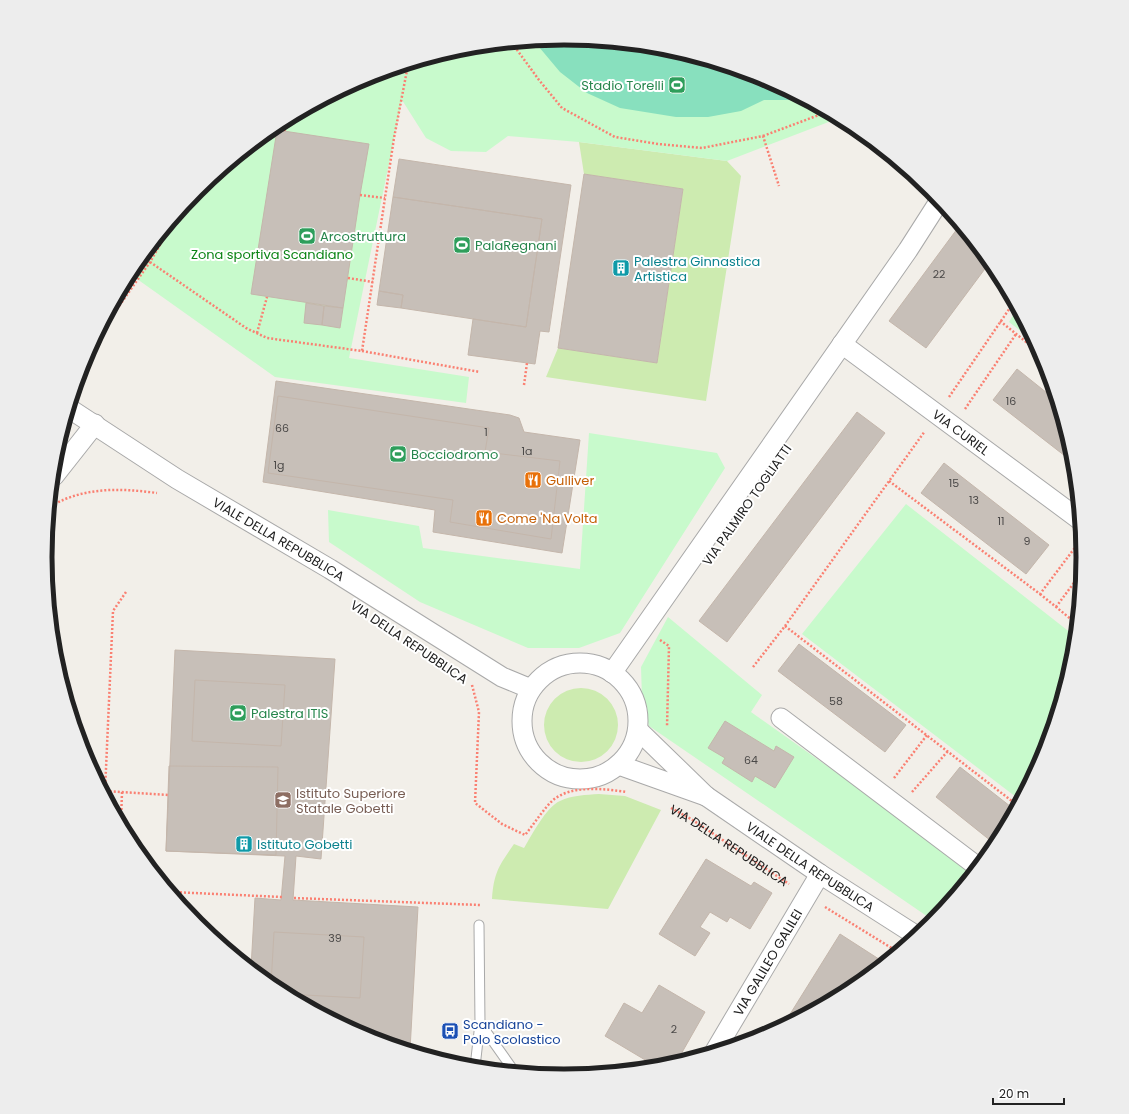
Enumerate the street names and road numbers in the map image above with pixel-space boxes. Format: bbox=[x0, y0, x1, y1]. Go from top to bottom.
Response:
street label: VIA CURIEL bbox=[929, 405, 994, 460]
street label: VIA PALMIRO TOGLIATTI bbox=[698, 440, 796, 570]
street label: VIALE DELLA REPUBBLICA bbox=[209, 493, 349, 586]
street label: VIA DELLA REPUBBLICA bbox=[346, 596, 472, 689]
street label: VIA DELLA REPUBBLICA bbox=[666, 800, 792, 891]
street label: VIALE DELLA REPUBBLICA bbox=[743, 817, 878, 916]
street label: VIA GALILEO GALILEI bbox=[728, 905, 807, 1019]

